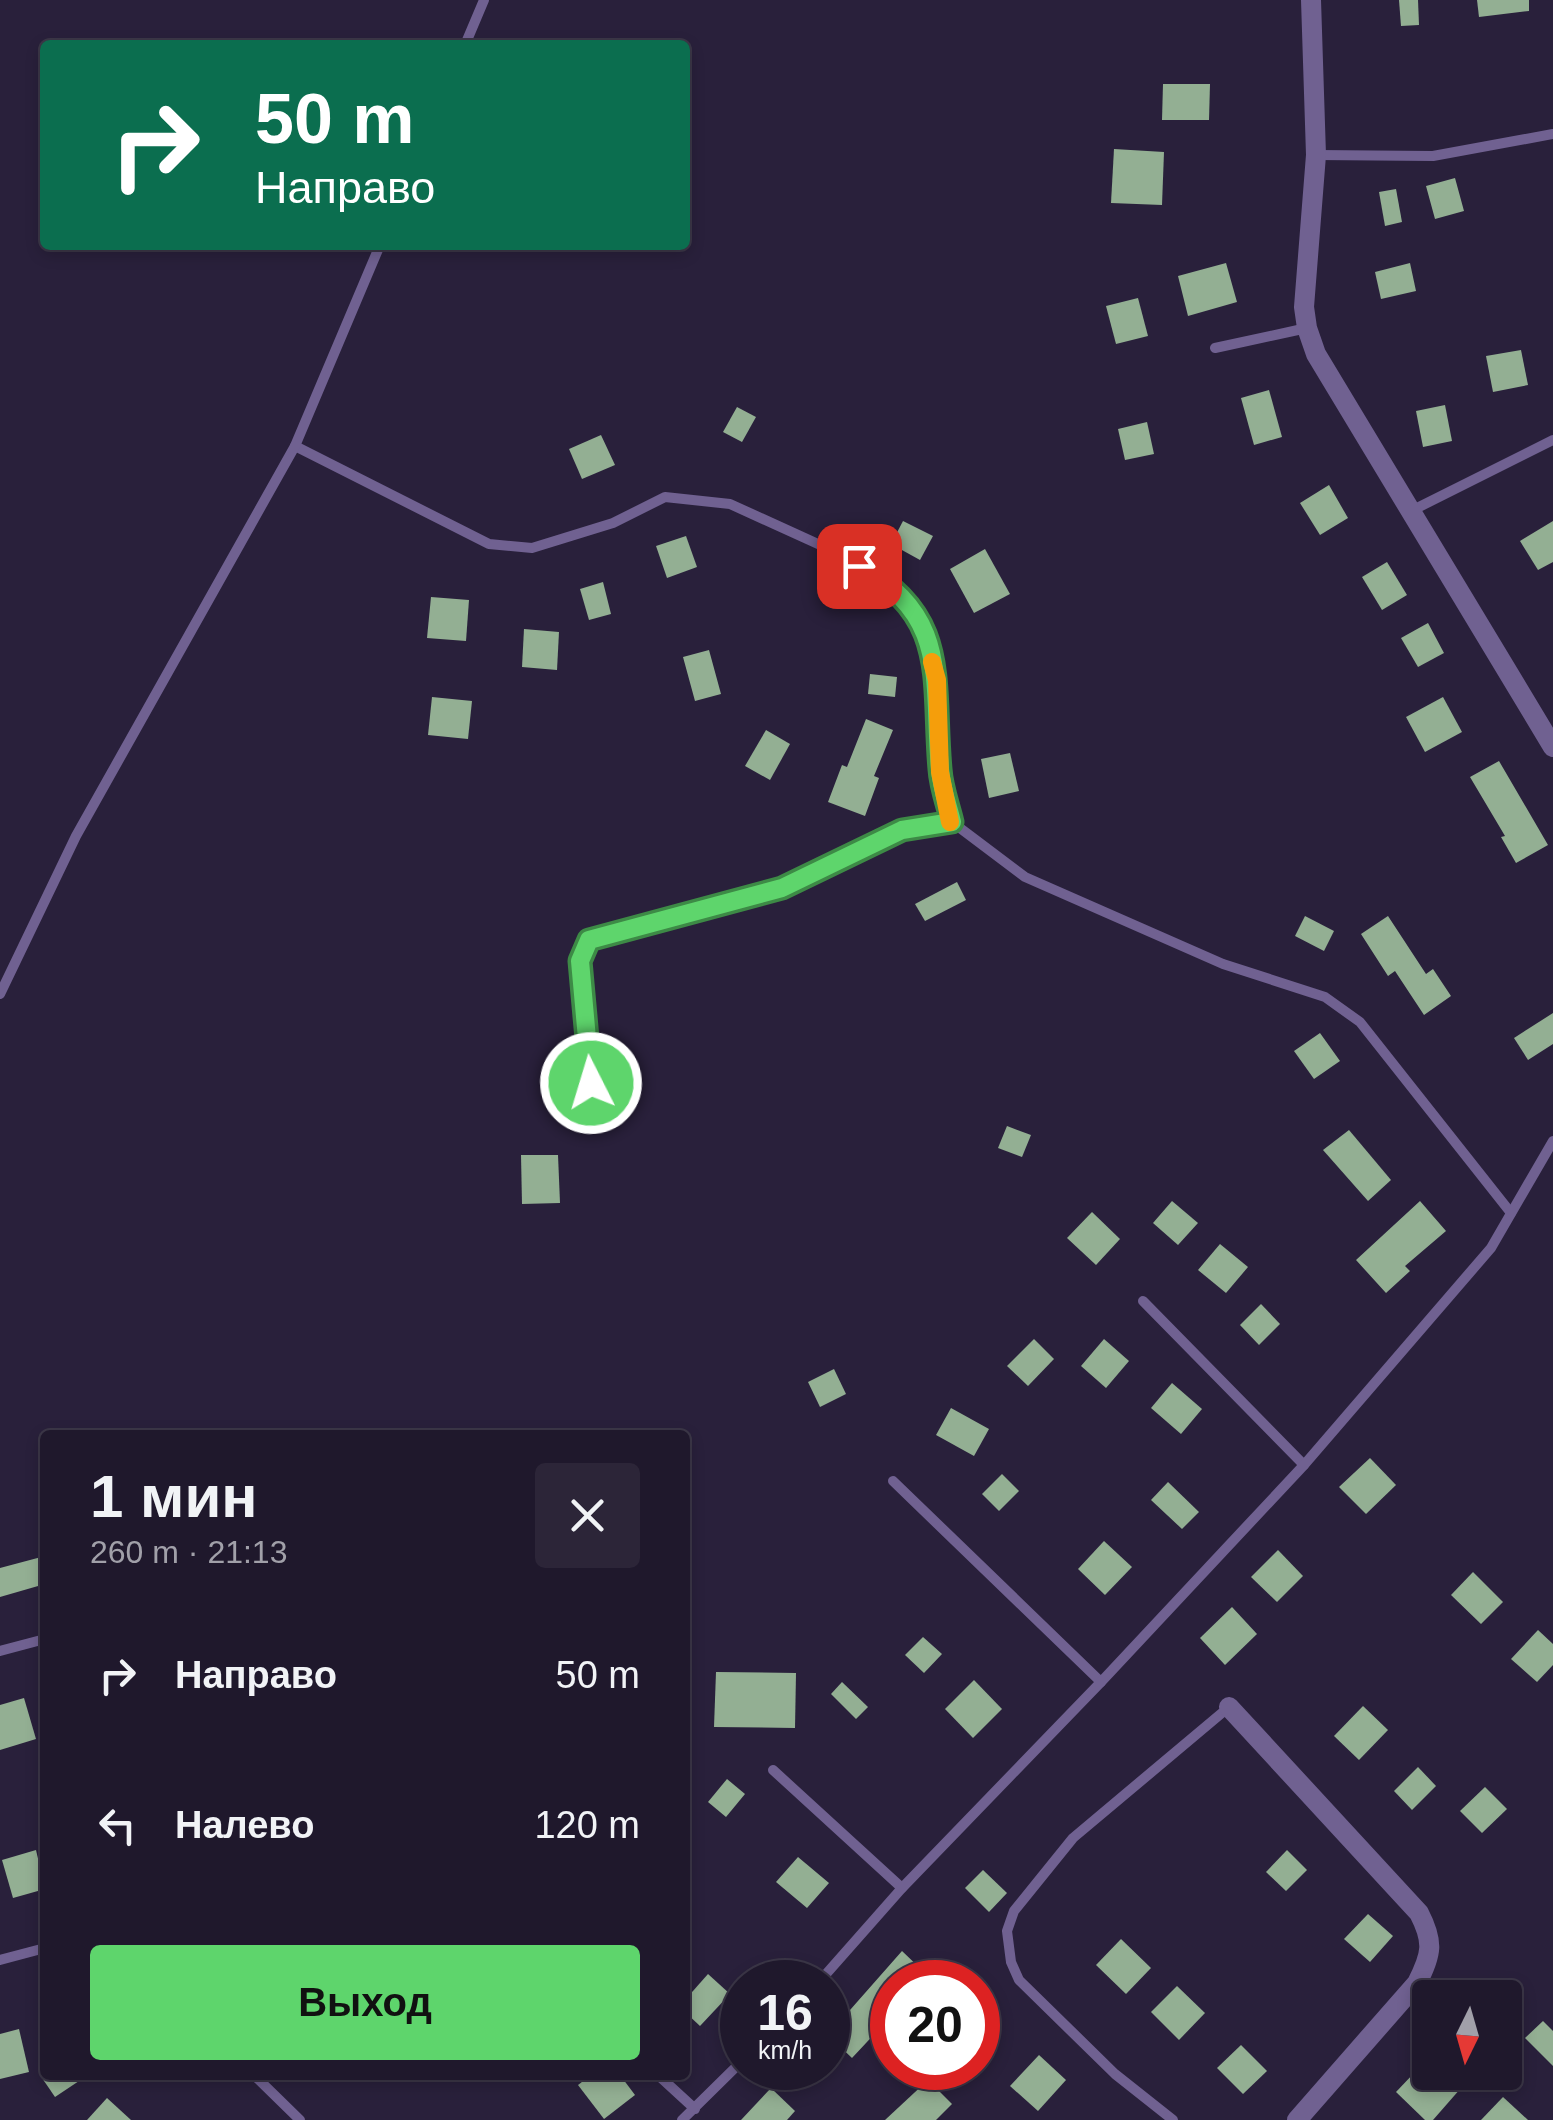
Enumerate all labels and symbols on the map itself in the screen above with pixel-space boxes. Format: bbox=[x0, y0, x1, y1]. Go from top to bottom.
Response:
pin bbox=[817, 524, 902, 609]
position arrow bbox=[539, 1031, 643, 1135]
speed limit sign: 20 bbox=[870, 1960, 1000, 2090]
north arrow bbox=[1412, 1980, 1522, 2090]

